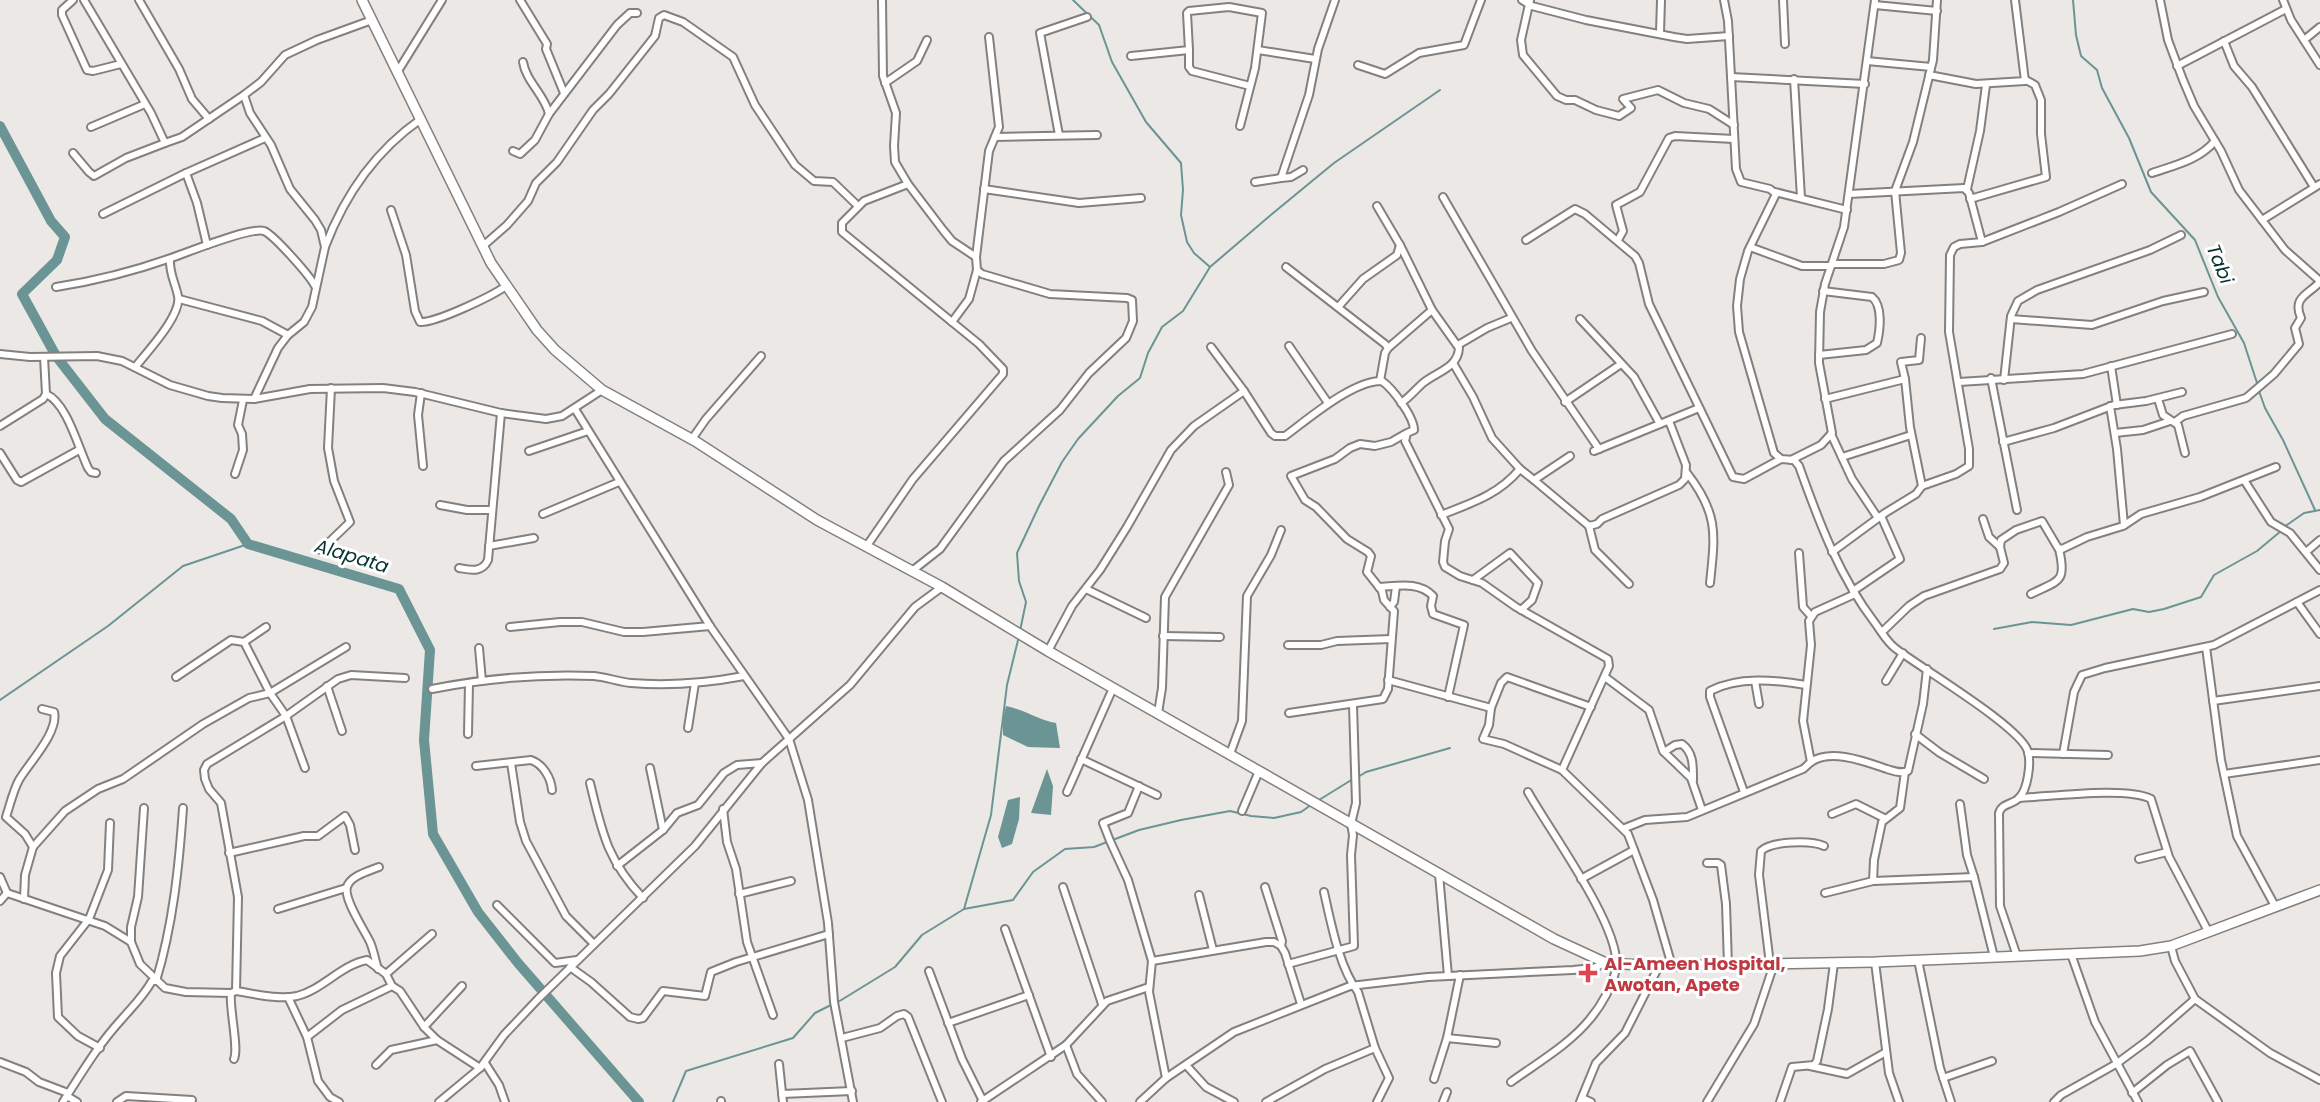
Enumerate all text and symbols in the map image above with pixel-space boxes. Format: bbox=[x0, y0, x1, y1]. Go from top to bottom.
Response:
water label: Tabi bbox=[2200, 240, 2240, 288]
water label: Alapata bbox=[311, 532, 392, 580]
place label: Al-Ameen Hospital, Awotan, Apete bbox=[1604, 951, 1786, 997]
marker: Al-Ameen Hospital, Awotan, Apete bbox=[1578, 963, 1598, 983]

